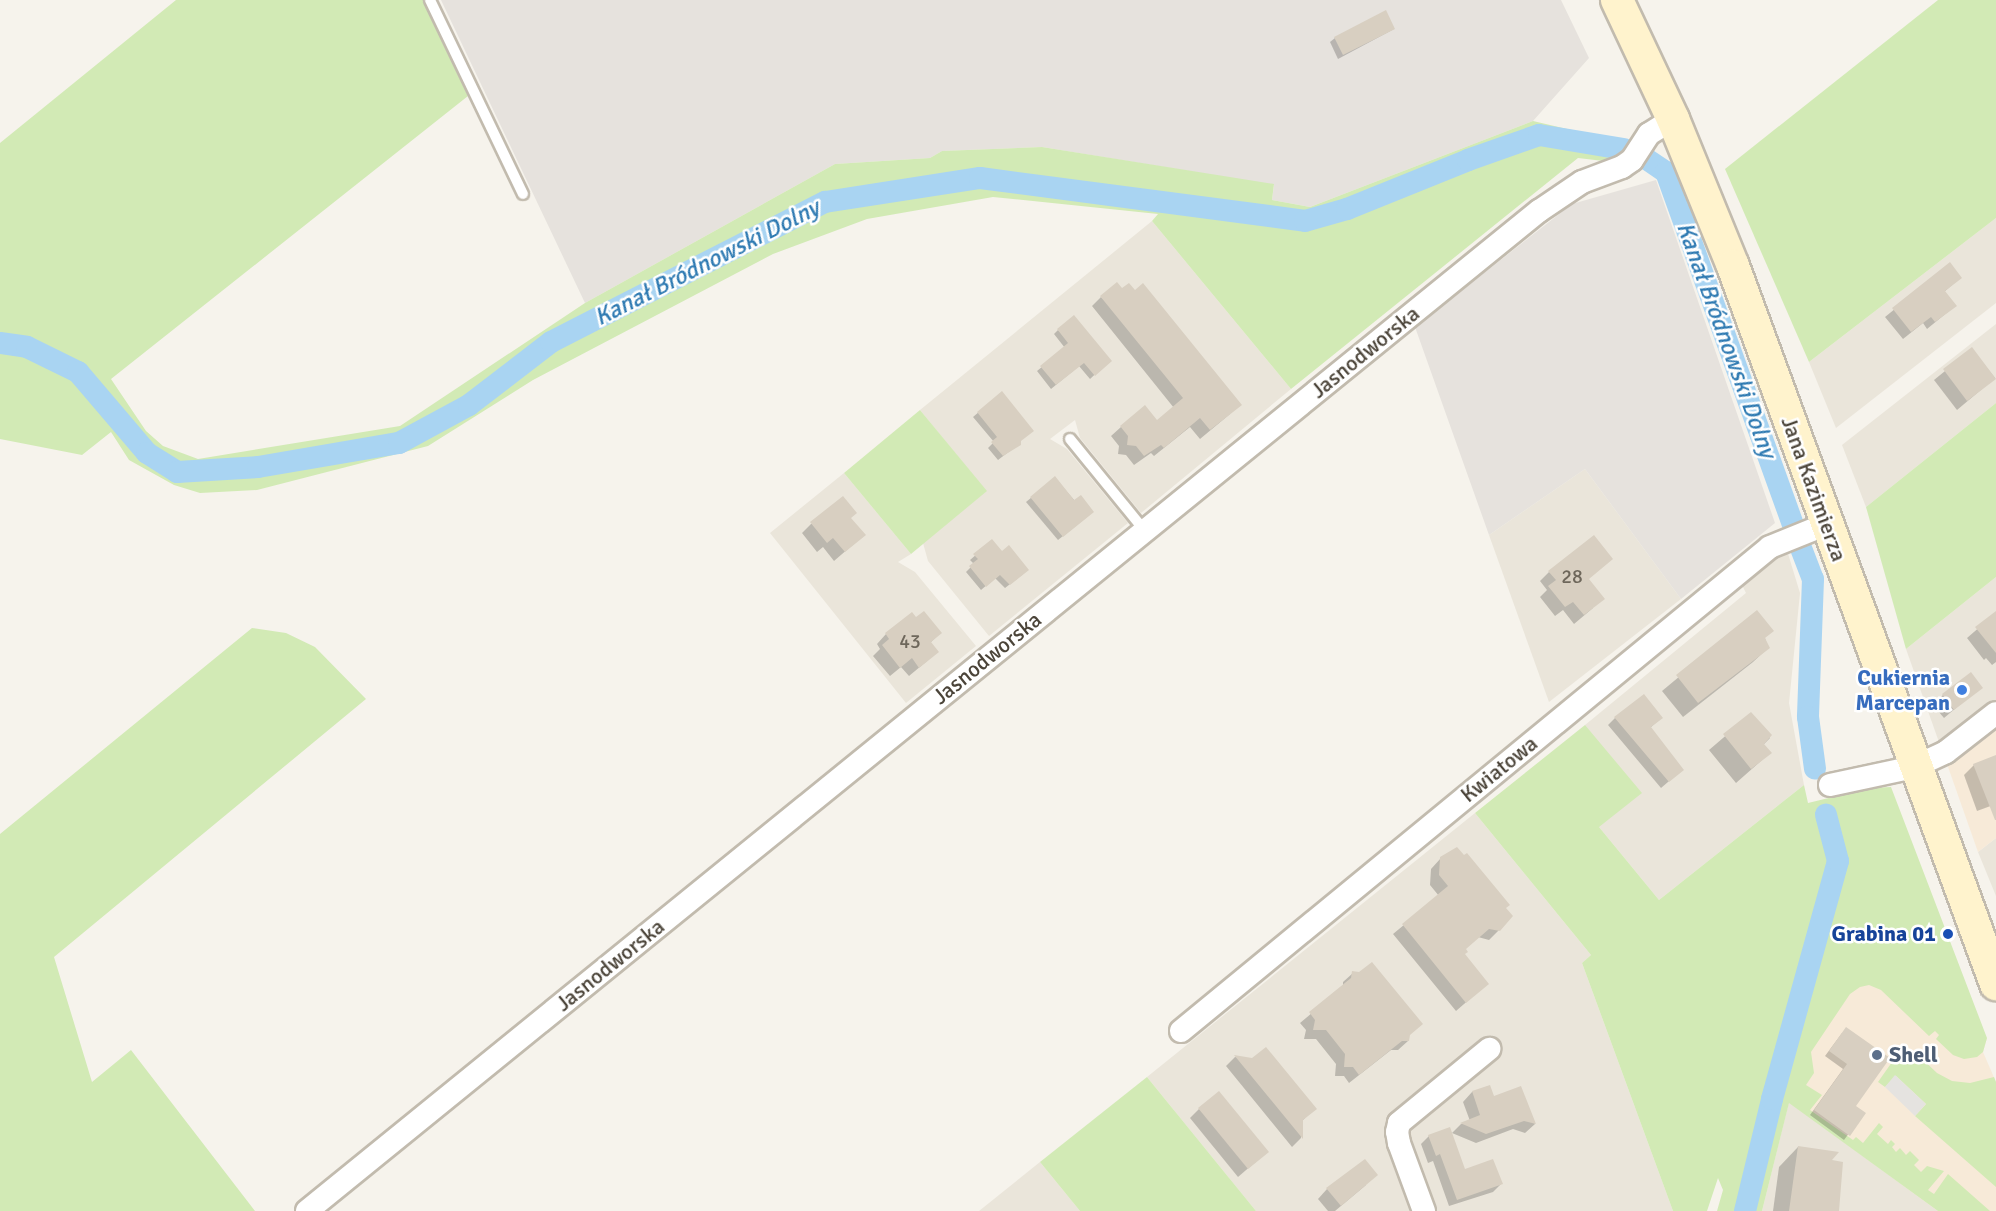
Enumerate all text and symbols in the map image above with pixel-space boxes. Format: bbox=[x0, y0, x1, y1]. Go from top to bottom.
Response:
water label: Kanał Bródnowski Dolny bbox=[590, 194, 824, 332]
water label: Kanał Bródnowski Dolny bbox=[1670, 218, 1782, 462]
street label: Jasnodworska bbox=[1305, 300, 1425, 404]
street label: Jana Kazimierza bbox=[1776, 413, 1852, 565]
house number: 28 bbox=[1561, 564, 1583, 588]
street label: Jasnodworska bbox=[927, 606, 1047, 710]
house number: 43 bbox=[899, 629, 921, 653]
place label: Cukiernia Marcepan bbox=[1856, 664, 1950, 716]
marker: Cukiernia Marcepan bbox=[1955, 683, 1969, 697]
street label: Kwiatowa bbox=[1455, 730, 1543, 808]
street label: Jasnodworska bbox=[550, 913, 670, 1017]
place label: Grabina 01 bbox=[1832, 921, 1936, 947]
marker: Grabina 01 bbox=[1941, 927, 1955, 941]
place label: Shell bbox=[1889, 1042, 1938, 1068]
marker: Shell bbox=[1870, 1048, 1884, 1062]

